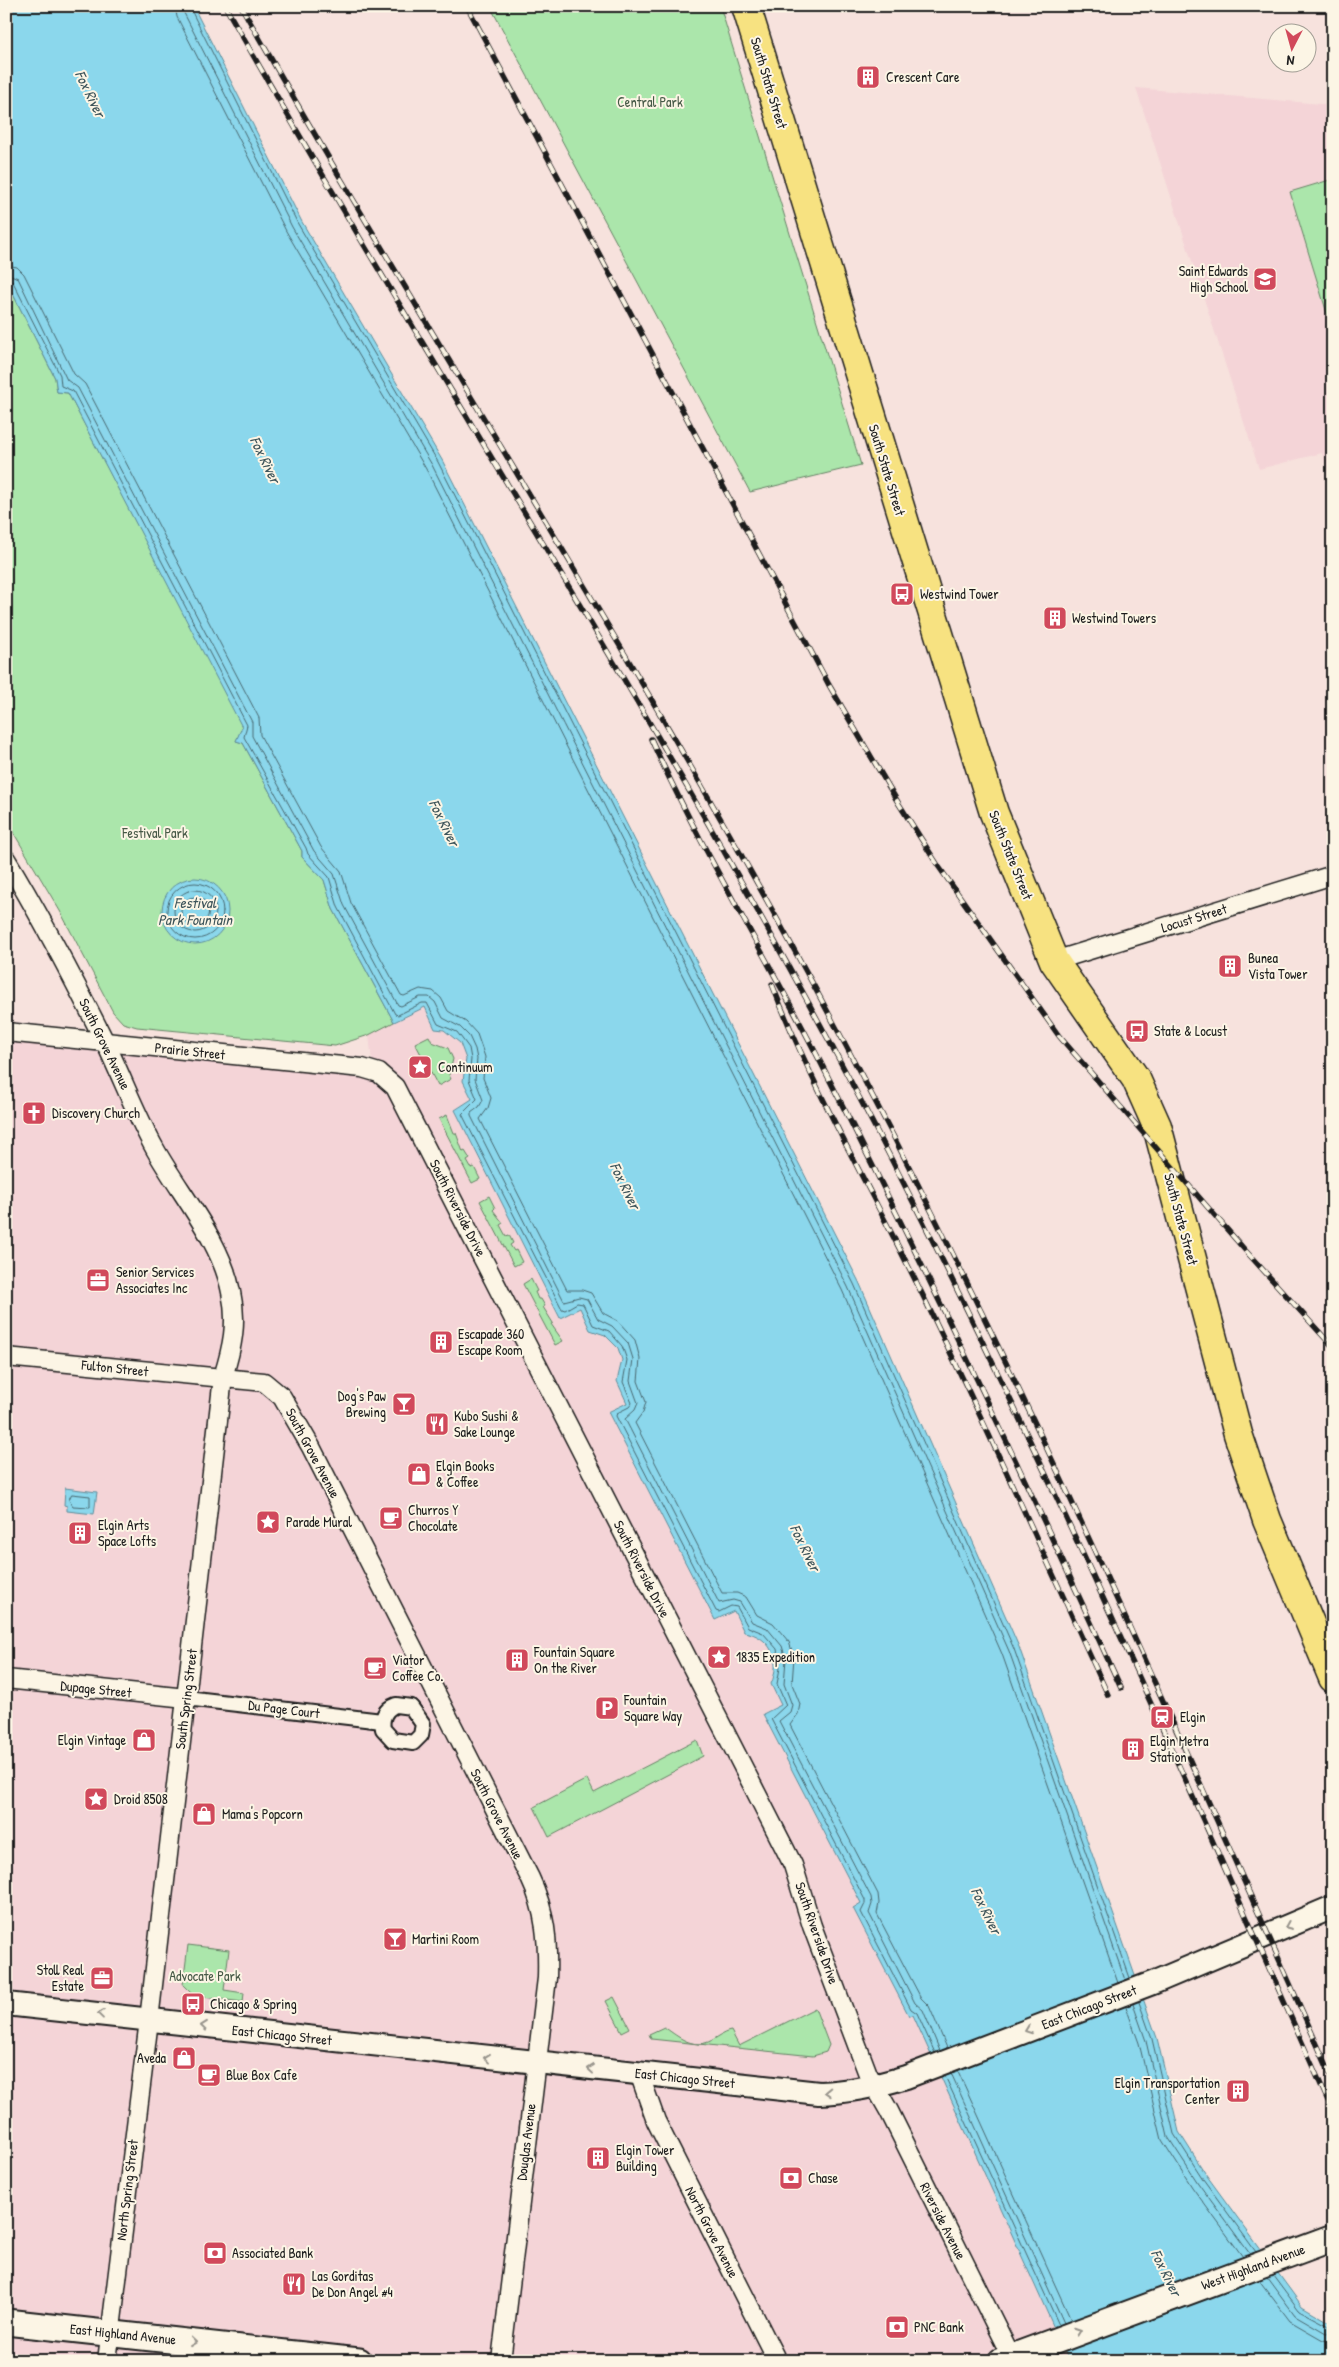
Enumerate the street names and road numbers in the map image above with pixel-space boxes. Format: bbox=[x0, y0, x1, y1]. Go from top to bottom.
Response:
street label: South State Street bbox=[747, 35, 792, 131]
street label: South State Street bbox=[865, 422, 910, 518]
street label: South State Street bbox=[985, 807, 1038, 902]
street label: Locust Street bbox=[1159, 898, 1229, 937]
street label: South Grove Avenue bbox=[75, 995, 136, 1093]
street label: Prairie Street bbox=[154, 1037, 226, 1064]
street label: South Riverside Drive bbox=[426, 1156, 491, 1260]
street label: South State Street bbox=[1160, 1171, 1203, 1267]
street label: Fulton Street bbox=[80, 1354, 150, 1380]
street label: South Grove Avenue bbox=[282, 1404, 345, 1501]
street label: South Riverside Drive bbox=[610, 1517, 675, 1621]
street label: South Spring Street bbox=[170, 1648, 202, 1750]
street label: Dupage Street bbox=[59, 1675, 133, 1703]
street label: Du Page Court bbox=[247, 1695, 321, 1723]
street label: South Grove Avenue bbox=[466, 1765, 529, 1863]
street label: South Riverside Drive bbox=[791, 1879, 844, 1987]
street label: East Chicago Street bbox=[1039, 1980, 1140, 2034]
street label: East Chicago Street bbox=[231, 2020, 333, 2050]
street label: East Chicago Street bbox=[634, 2063, 736, 2093]
street label: Douglas Avenue bbox=[511, 2102, 541, 2182]
street label: North Spring Street bbox=[111, 2138, 143, 2242]
street label: Riverside Avenue bbox=[916, 2179, 971, 2263]
street label: North Grove Avenue bbox=[681, 2183, 744, 2281]
street label: West Highland Avenue bbox=[1198, 2239, 1308, 2295]
street label: East Highland Avenue bbox=[69, 2318, 177, 2350]

